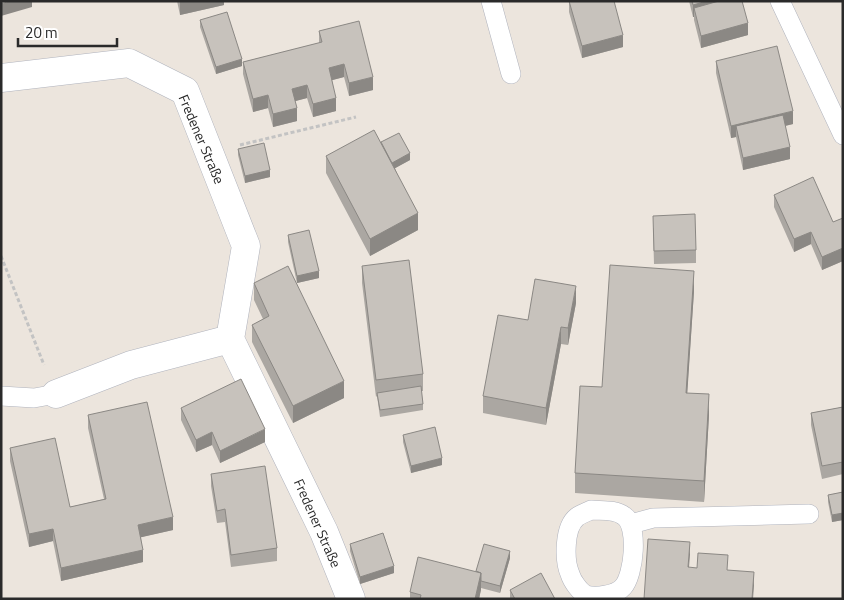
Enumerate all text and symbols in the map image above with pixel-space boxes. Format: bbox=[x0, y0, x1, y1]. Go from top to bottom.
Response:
scale bar bbox=[18, 15, 116, 47]
text: 20 m bbox=[25, 21, 58, 44]
street label: Fredener Straße bbox=[174, 91, 230, 187]
street label: Fredener Straße bbox=[289, 475, 347, 571]

